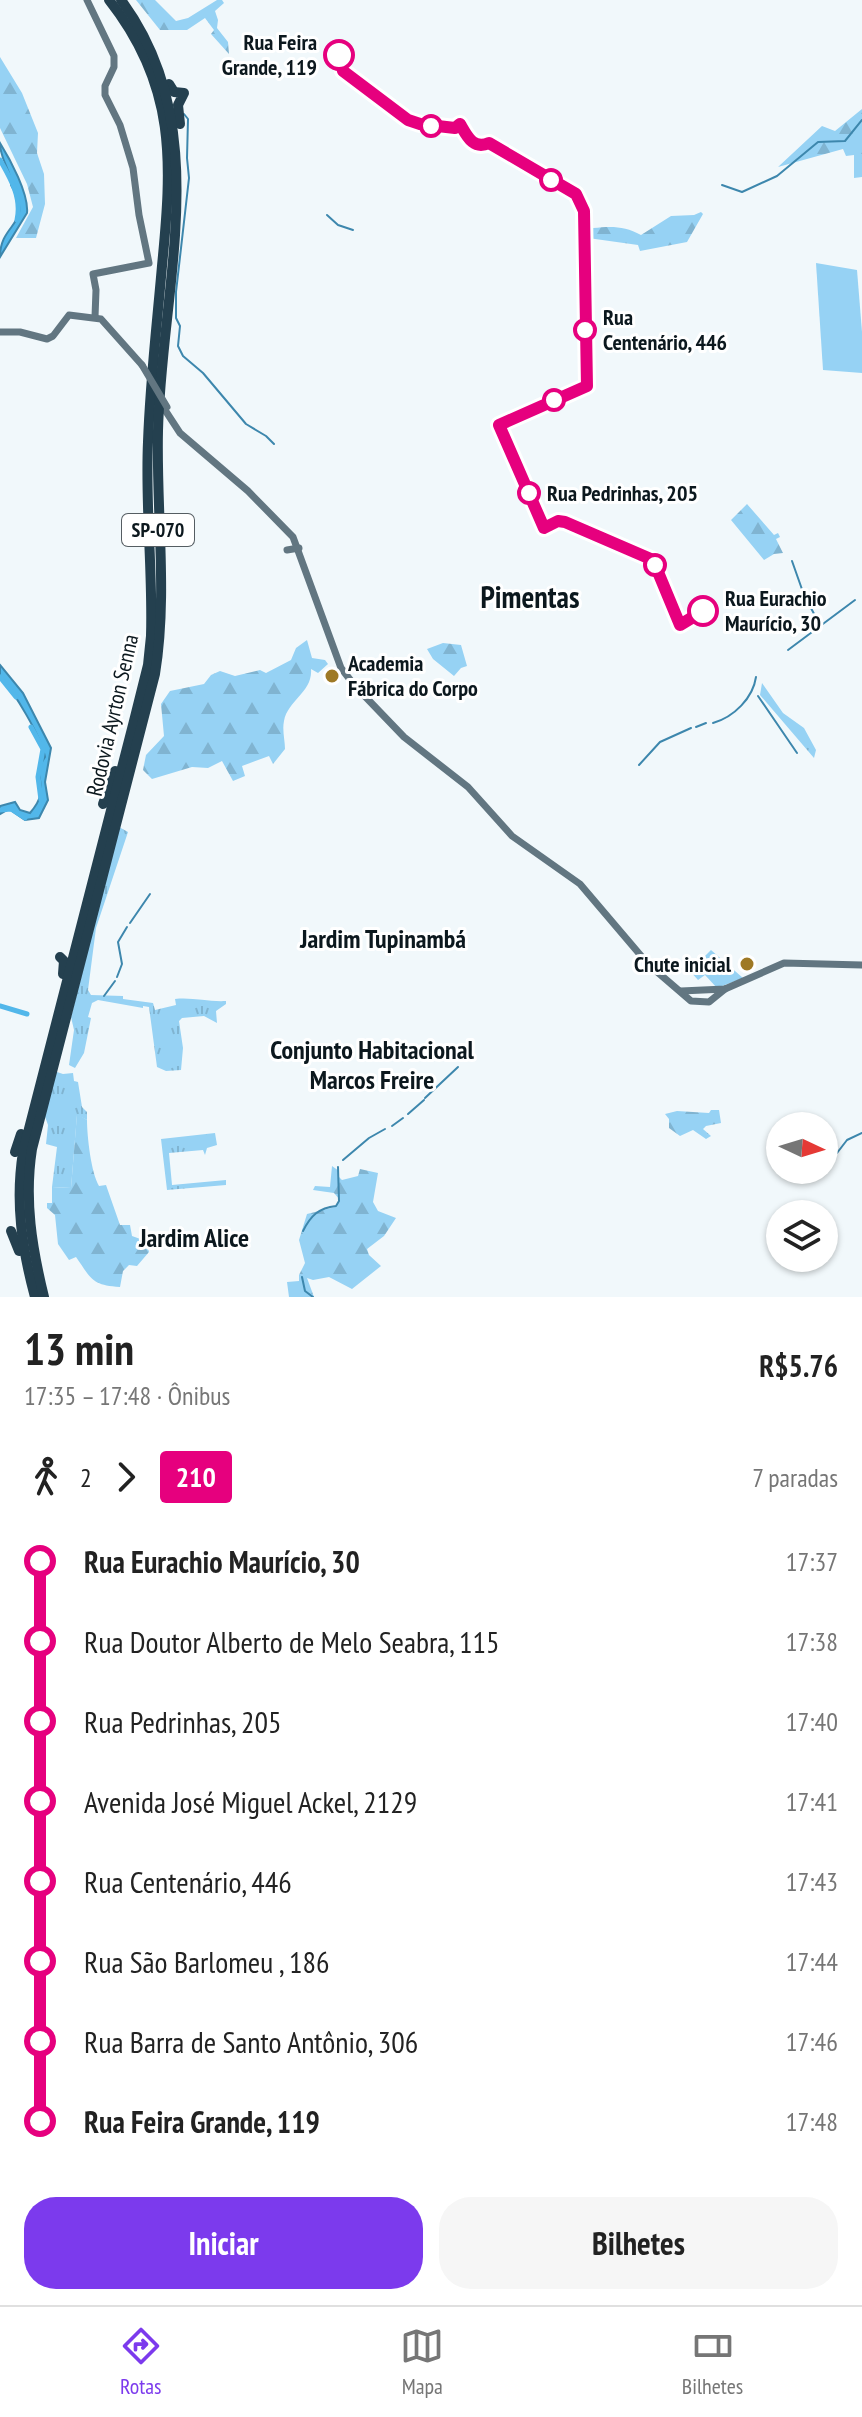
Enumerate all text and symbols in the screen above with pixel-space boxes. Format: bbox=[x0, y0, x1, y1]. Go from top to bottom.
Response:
place label: Rua Feira Grande, 119 bbox=[222, 28, 317, 81]
marker: Rua Feira Grande, 119 bbox=[324, 40, 354, 70]
unlabelled marker bbox=[420, 115, 442, 137]
unlabelled marker bbox=[540, 169, 562, 191]
place label: Rua Centenário, 446 bbox=[603, 303, 727, 356]
marker: Rua Centenário, 446 bbox=[574, 319, 596, 341]
unlabelled marker bbox=[543, 389, 565, 411]
place label: Rua Pedrinhas, 205 bbox=[547, 479, 698, 507]
marker: Rua Pedrinhas, 205 bbox=[518, 482, 540, 504]
road number: SP-070 bbox=[122, 514, 194, 546]
unlabelled marker bbox=[644, 554, 666, 576]
district label: Pimentas bbox=[481, 577, 579, 616]
place label: Rua Eurachio Maurício, 30 bbox=[725, 584, 827, 637]
marker: Rua Eurachio Maurício, 30 bbox=[688, 596, 718, 626]
street label: Rodovia Ayrton Senna bbox=[80, 631, 144, 799]
place label: Academia Fábrica do Corpo bbox=[347, 649, 478, 702]
marker: Academia Fábrica do Corpo bbox=[323, 667, 341, 685]
district label: Jardim Tupinambá bbox=[299, 922, 466, 955]
place label: Chute inicial bbox=[634, 950, 732, 978]
marker: Chute inicial bbox=[738, 955, 756, 973]
district label: Conjunto Habitacional Marcos Freire bbox=[270, 1033, 474, 1096]
north arrow bbox=[766, 1112, 838, 1184]
map controls bbox=[766, 1112, 838, 1272]
button: layers bbox=[766, 1200, 838, 1272]
district label: Jardim Alice bbox=[138, 1221, 249, 1254]
text: 13 min bbox=[24, 1320, 134, 1377]
text: R$5.76 bbox=[759, 1346, 838, 1385]
text: 17:35 – 17:48 · Ônibus bbox=[24, 1379, 230, 1412]
icon: walk bbox=[24, 1455, 68, 1499]
icon: forward bbox=[104, 1455, 148, 1499]
text: 210 bbox=[176, 1458, 216, 1495]
text: 2 bbox=[80, 1461, 92, 1494]
text: 7 paradas bbox=[752, 1461, 838, 1494]
text: Rua Eurachio Maurício, 30 bbox=[84, 1542, 360, 1581]
text: 17:37 bbox=[786, 1545, 838, 1578]
text: Rua Doutor Alberto de Melo Seabra, 115 bbox=[84, 1622, 500, 1661]
text: 17:38 bbox=[786, 1625, 838, 1658]
text: Rua Pedrinhas, 205 bbox=[84, 1702, 282, 1741]
text: 17:40 bbox=[786, 1705, 838, 1738]
text: Avenida José Miguel Ackel, 2129 bbox=[84, 1782, 417, 1821]
text: 17:41 bbox=[786, 1785, 838, 1818]
text: Rua Centenário, 446 bbox=[84, 1862, 292, 1901]
text: 17:43 bbox=[786, 1865, 838, 1898]
text: Rua São Barlomeu , 186 bbox=[84, 1942, 329, 1981]
text: 17:44 bbox=[786, 1945, 838, 1978]
text: Rua Barra de Santo Antônio, 306 bbox=[84, 2022, 418, 2061]
text: 17:46 bbox=[786, 2025, 838, 2058]
text: Rua Feira Grande, 119 bbox=[84, 2102, 320, 2141]
text: 17:48 bbox=[786, 2105, 838, 2138]
button: Iniciar bbox=[24, 2197, 423, 2289]
button: Bilhetes bbox=[439, 2197, 838, 2289]
tab: Rotas bbox=[119, 2324, 163, 2400]
tab: Mapa bbox=[400, 2324, 444, 2400]
tab: Bilhetes bbox=[682, 2324, 743, 2400]

